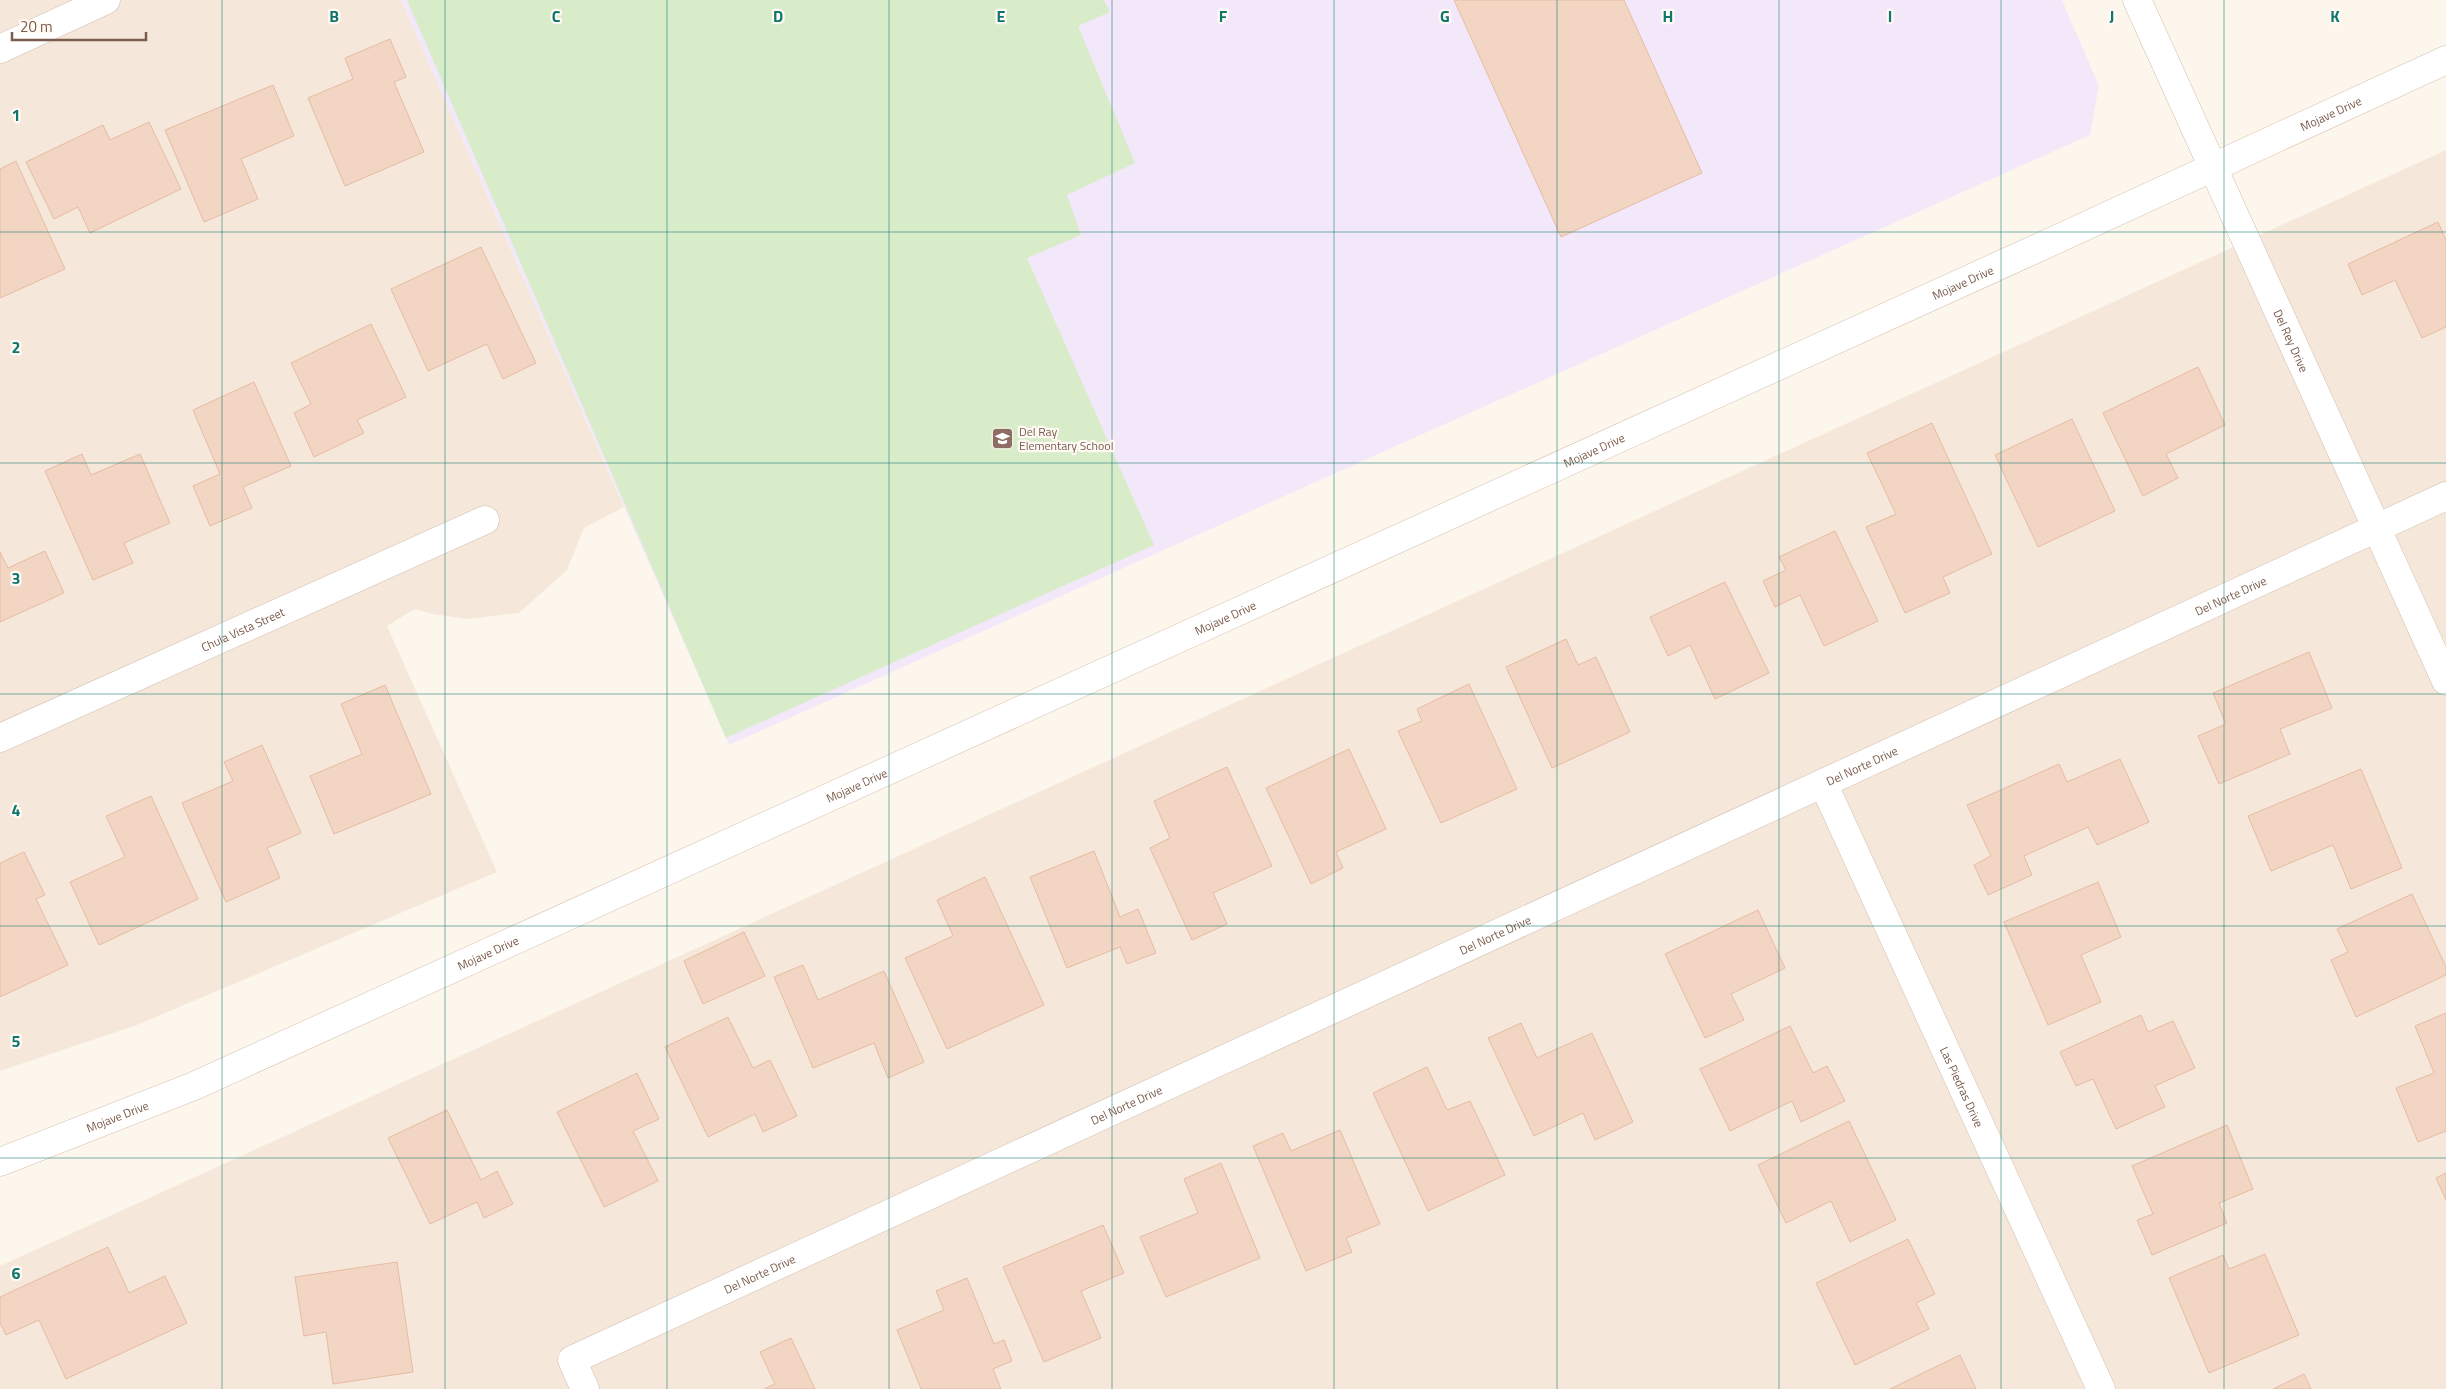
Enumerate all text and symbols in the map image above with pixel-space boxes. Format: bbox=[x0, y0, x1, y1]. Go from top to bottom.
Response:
text: B bbox=[329, 4, 339, 28]
text: C bbox=[552, 4, 561, 28]
text: D bbox=[773, 4, 783, 28]
text: E bbox=[997, 4, 1006, 28]
text: F bbox=[1219, 4, 1228, 28]
text: G bbox=[1440, 4, 1450, 28]
text: H bbox=[1663, 4, 1673, 28]
text: I bbox=[1888, 4, 1892, 28]
text: J bbox=[2110, 4, 2114, 28]
text: K bbox=[2330, 4, 2340, 28]
scale bar bbox=[12, 10, 146, 42]
text: 20 m bbox=[20, 15, 53, 38]
street label: Mojave Drive bbox=[2297, 91, 2364, 135]
text: 1 bbox=[12, 103, 20, 127]
street label: Mojave Drive bbox=[1929, 260, 1996, 304]
street label: Del Rey Drive bbox=[2269, 306, 2314, 375]
text: 2 bbox=[12, 335, 20, 359]
place label: Del Ray Elementary School bbox=[1019, 422, 1113, 455]
school or university icon: Del Ray Elementary School bbox=[991, 426, 1015, 450]
street label: Mojave Drive bbox=[1560, 428, 1628, 472]
text: 3 bbox=[12, 566, 20, 590]
street label: Del Norte Drive bbox=[2192, 571, 2269, 620]
street label: Mojave Drive bbox=[1191, 595, 1259, 640]
street label: Chula Vista Street bbox=[198, 602, 288, 656]
street label: Del Norte Drive bbox=[1823, 741, 1901, 790]
street label: Mojave Drive bbox=[823, 763, 890, 807]
text: 4 bbox=[12, 798, 21, 822]
street label: Del Norte Drive bbox=[1456, 910, 1534, 959]
street label: Mojave Drive bbox=[454, 930, 522, 975]
text: 5 bbox=[12, 1029, 21, 1053]
street label: Las Piedras Drive bbox=[1936, 1043, 1989, 1130]
street label: Del Norte Drive bbox=[1087, 1080, 1165, 1129]
street label: Mojave Drive bbox=[83, 1095, 151, 1137]
street label: Del Norte Drive bbox=[720, 1249, 798, 1298]
text: 6 bbox=[12, 1261, 21, 1285]

